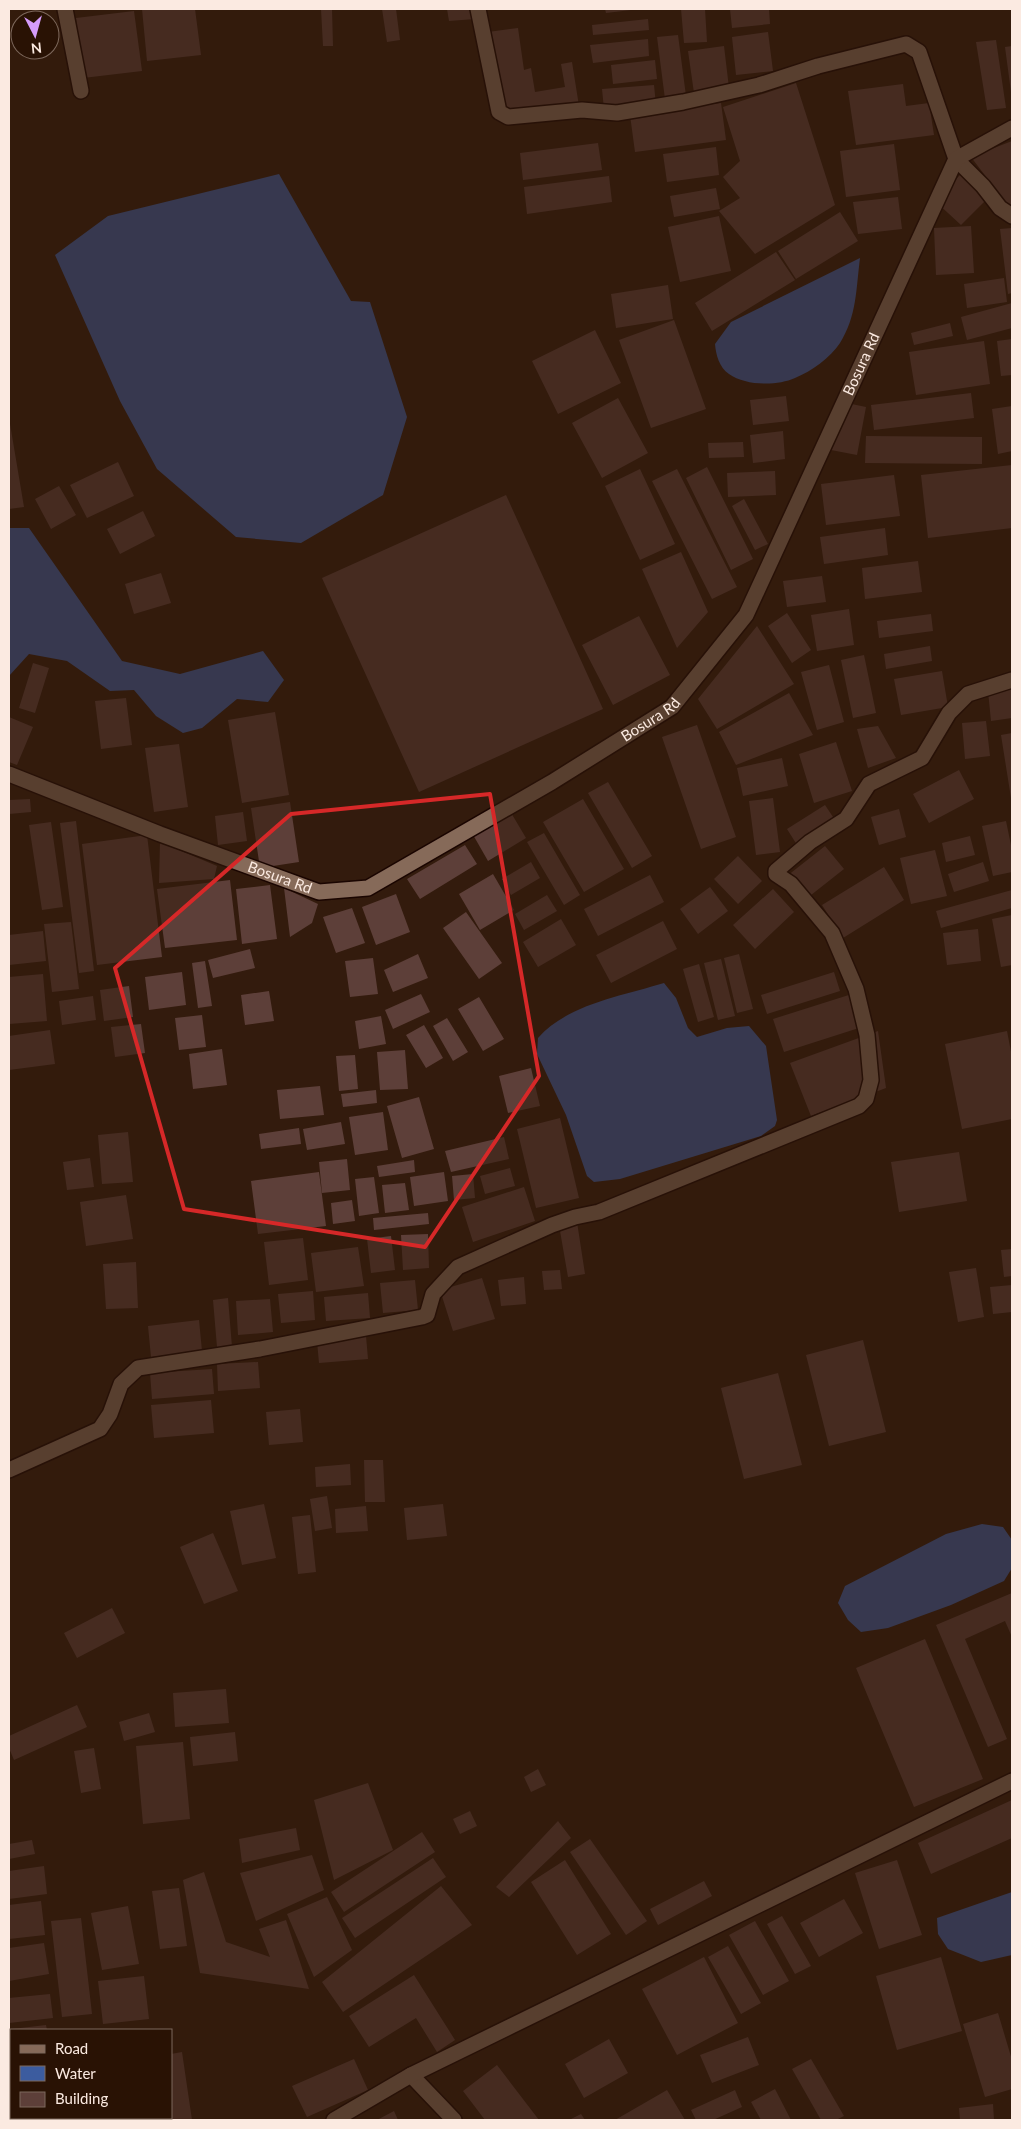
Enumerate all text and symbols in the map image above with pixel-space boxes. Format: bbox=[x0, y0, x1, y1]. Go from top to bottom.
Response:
north arrow bbox=[10, 10, 60, 60]
text: N bbox=[30, 39, 43, 57]
street label: Bosura Rd bbox=[838, 330, 883, 398]
street label: Bosura Rd bbox=[617, 694, 684, 745]
street label: Bosura Rd bbox=[246, 857, 315, 897]
legend bbox=[10, 2029, 172, 2119]
text: Road bbox=[55, 2039, 88, 2057]
text: Water bbox=[55, 2064, 96, 2082]
text: Building bbox=[55, 2089, 108, 2107]

